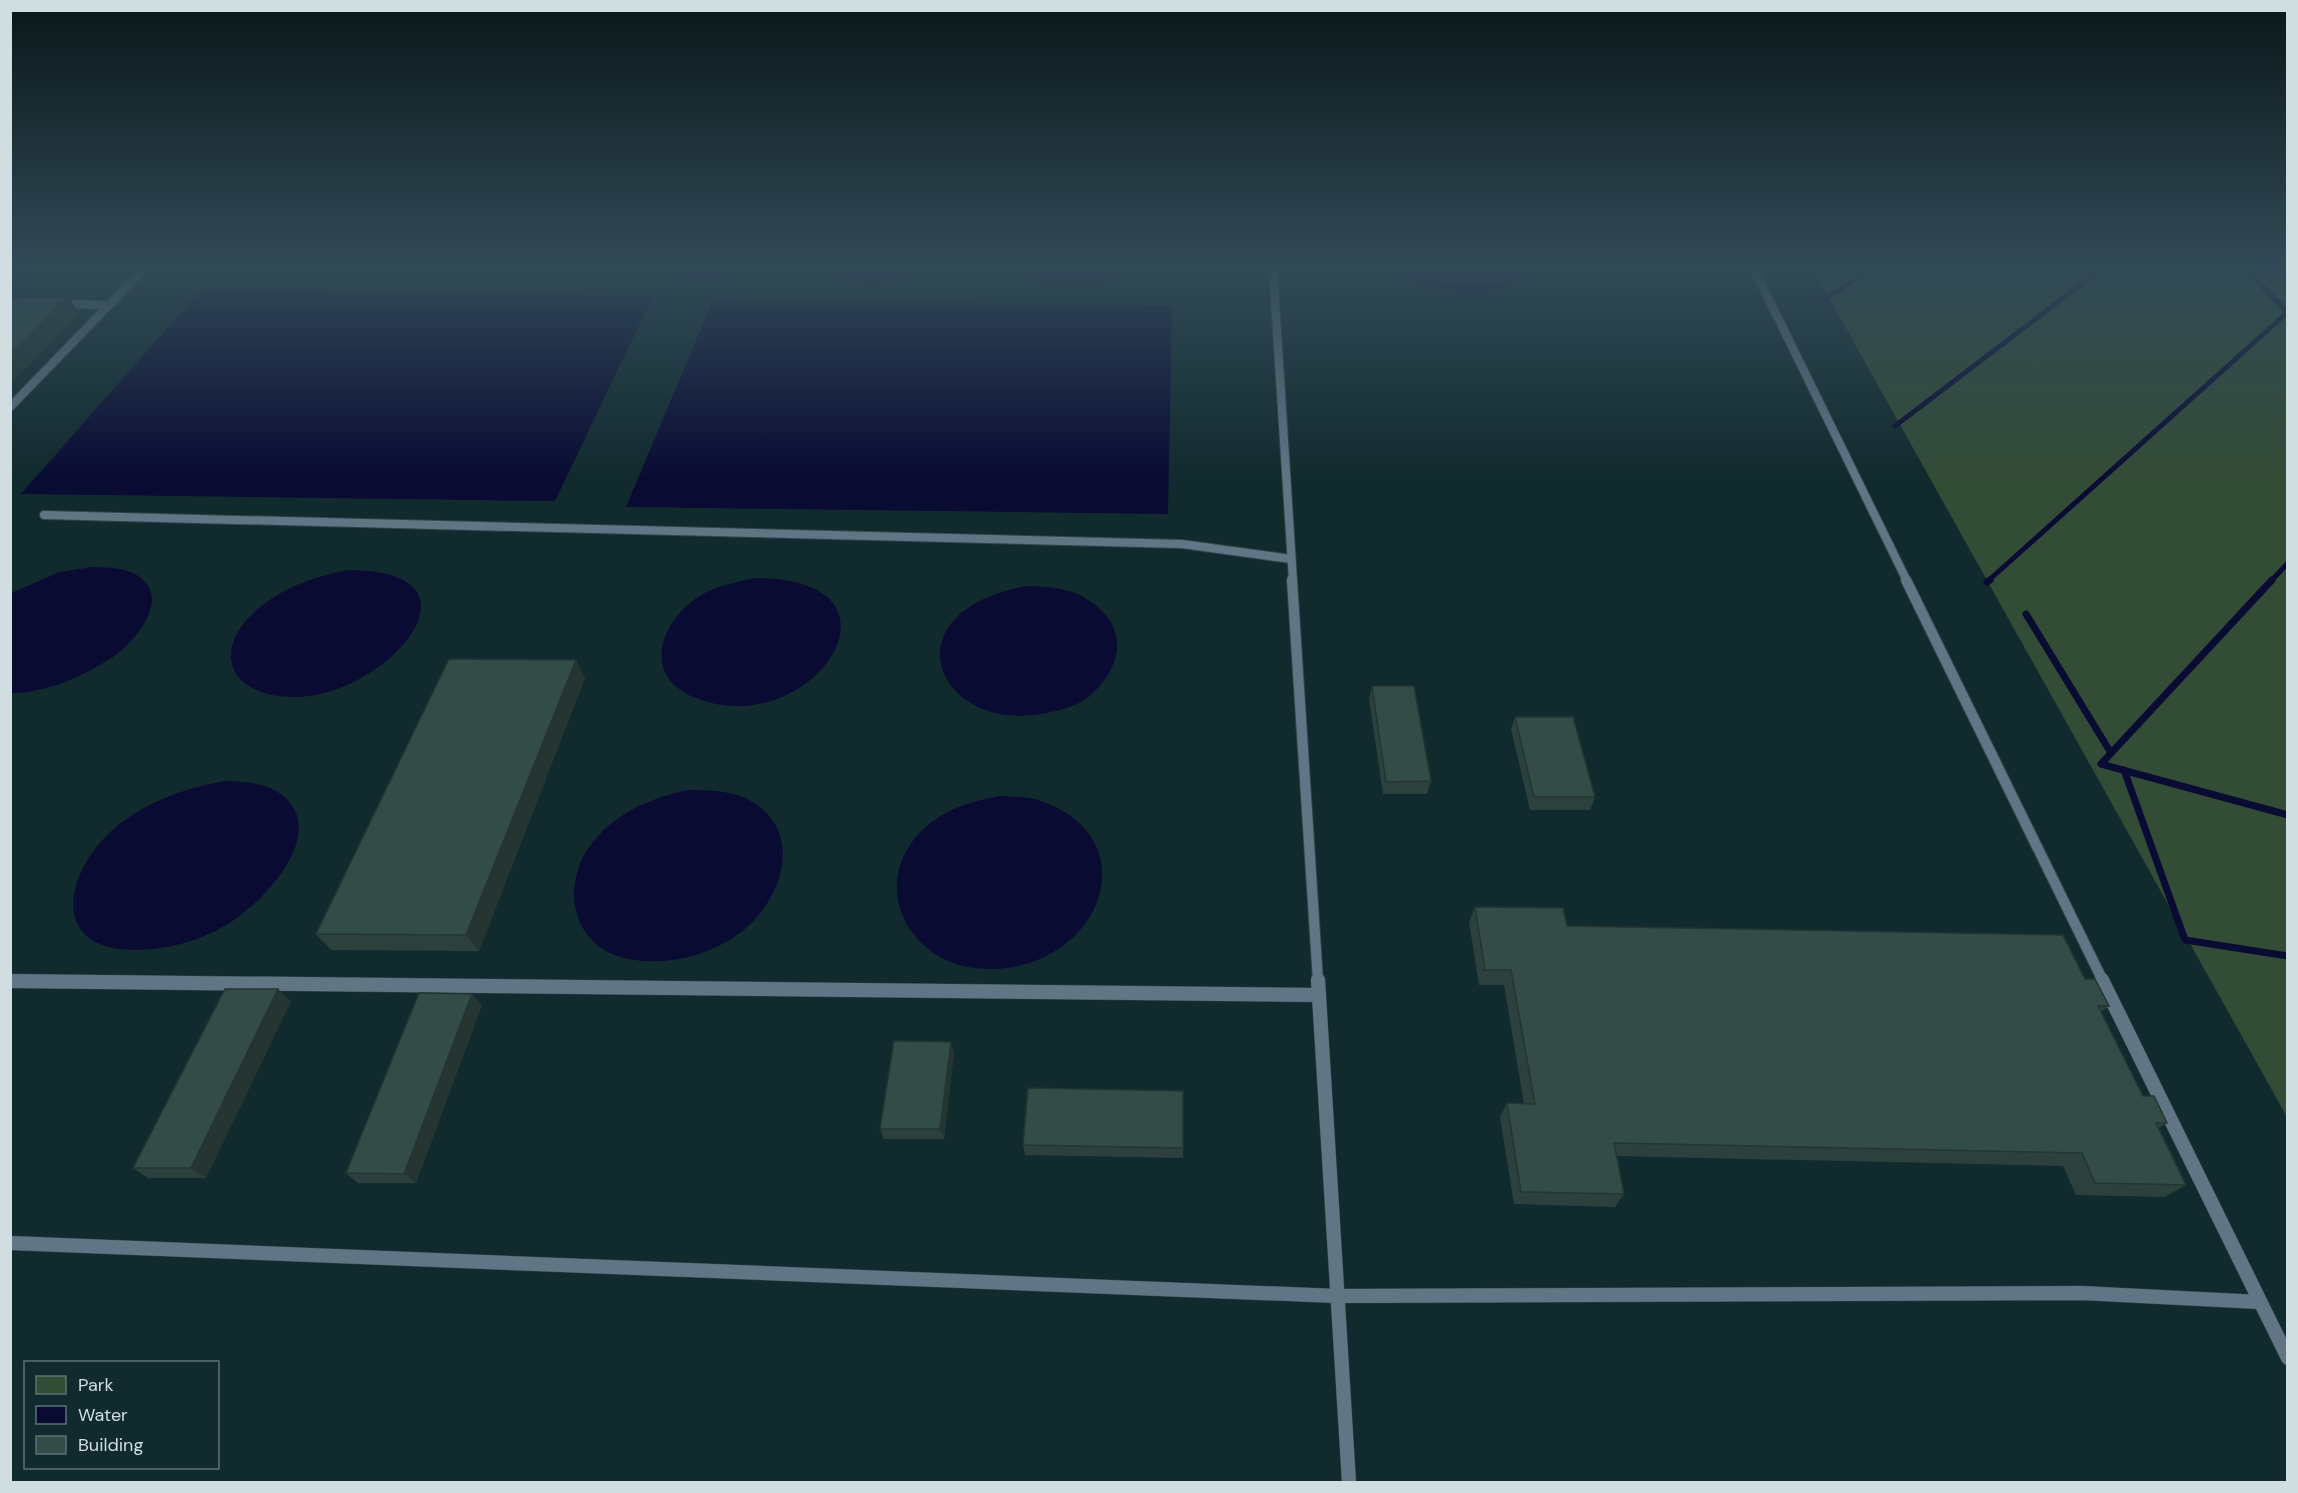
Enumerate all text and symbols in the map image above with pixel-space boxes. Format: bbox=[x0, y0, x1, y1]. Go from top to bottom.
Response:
legend bbox=[24, 1361, 219, 1469]
text: Park bbox=[78, 1373, 114, 1397]
text: Water bbox=[78, 1403, 128, 1427]
text: Building bbox=[78, 1433, 143, 1457]

